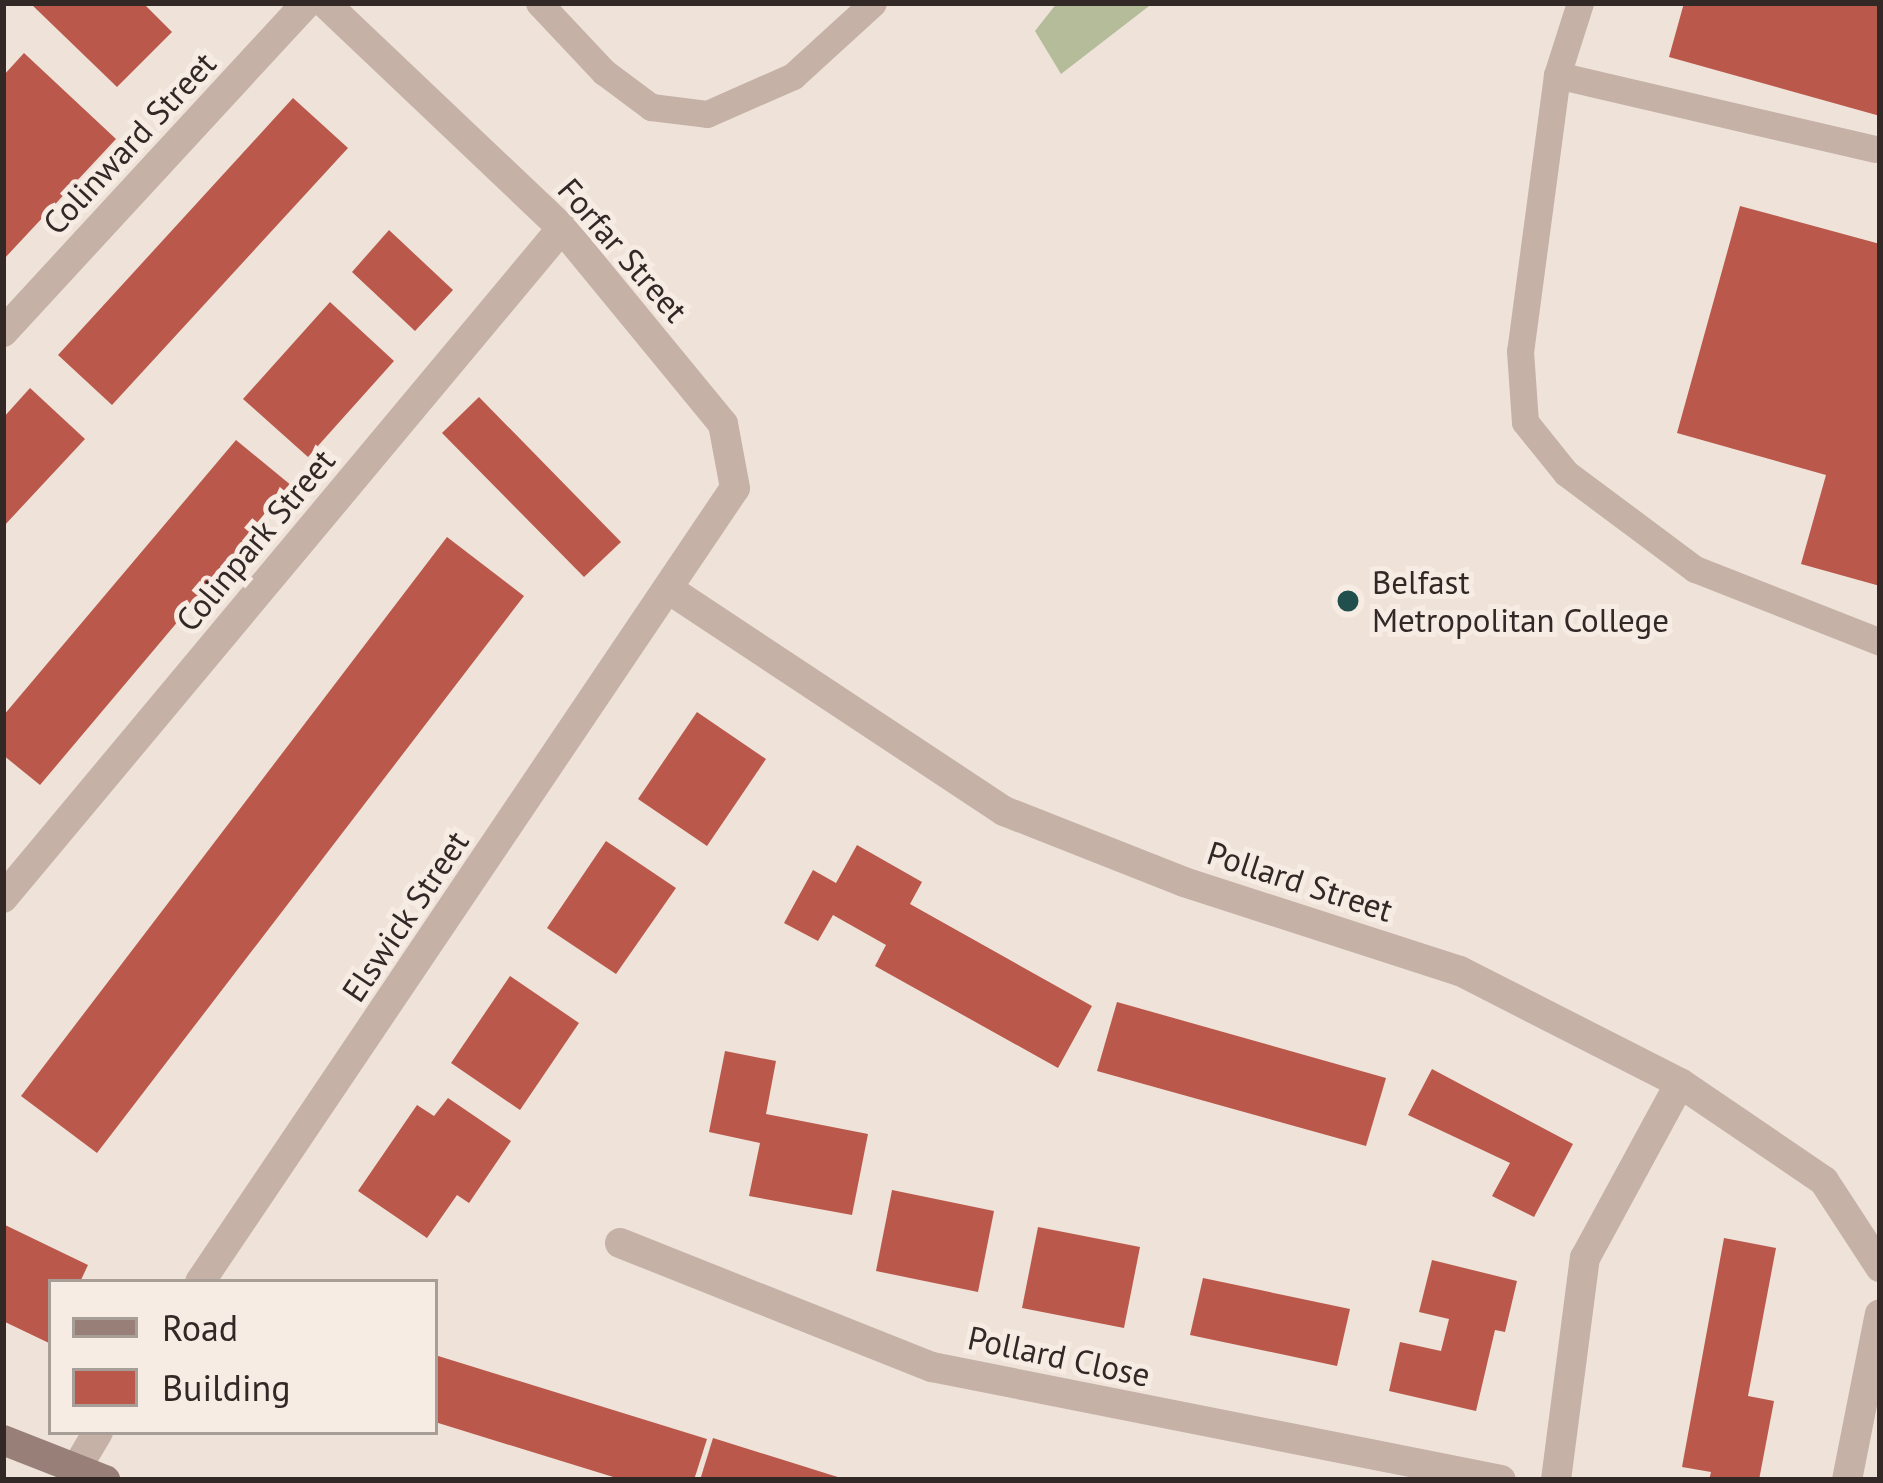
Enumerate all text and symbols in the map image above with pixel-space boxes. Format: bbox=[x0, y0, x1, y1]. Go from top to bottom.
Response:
street label: Colinward Street bbox=[35, 44, 223, 242]
street label: Forfar Street bbox=[550, 170, 696, 330]
street label: Colinpark Street bbox=[167, 441, 343, 639]
place label: Belfast Metropolitan College bbox=[1372, 562, 1669, 640]
marker: Belfast Metropolitan College bbox=[1335, 588, 1361, 614]
street label: Elswick Street bbox=[333, 823, 477, 1009]
street label: Pollard Street bbox=[1202, 832, 1398, 930]
legend bbox=[48, 1279, 438, 1435]
text: Road bbox=[162, 1304, 238, 1351]
street label: Pollard Close bbox=[964, 1317, 1154, 1395]
text: Building bbox=[162, 1364, 291, 1411]

